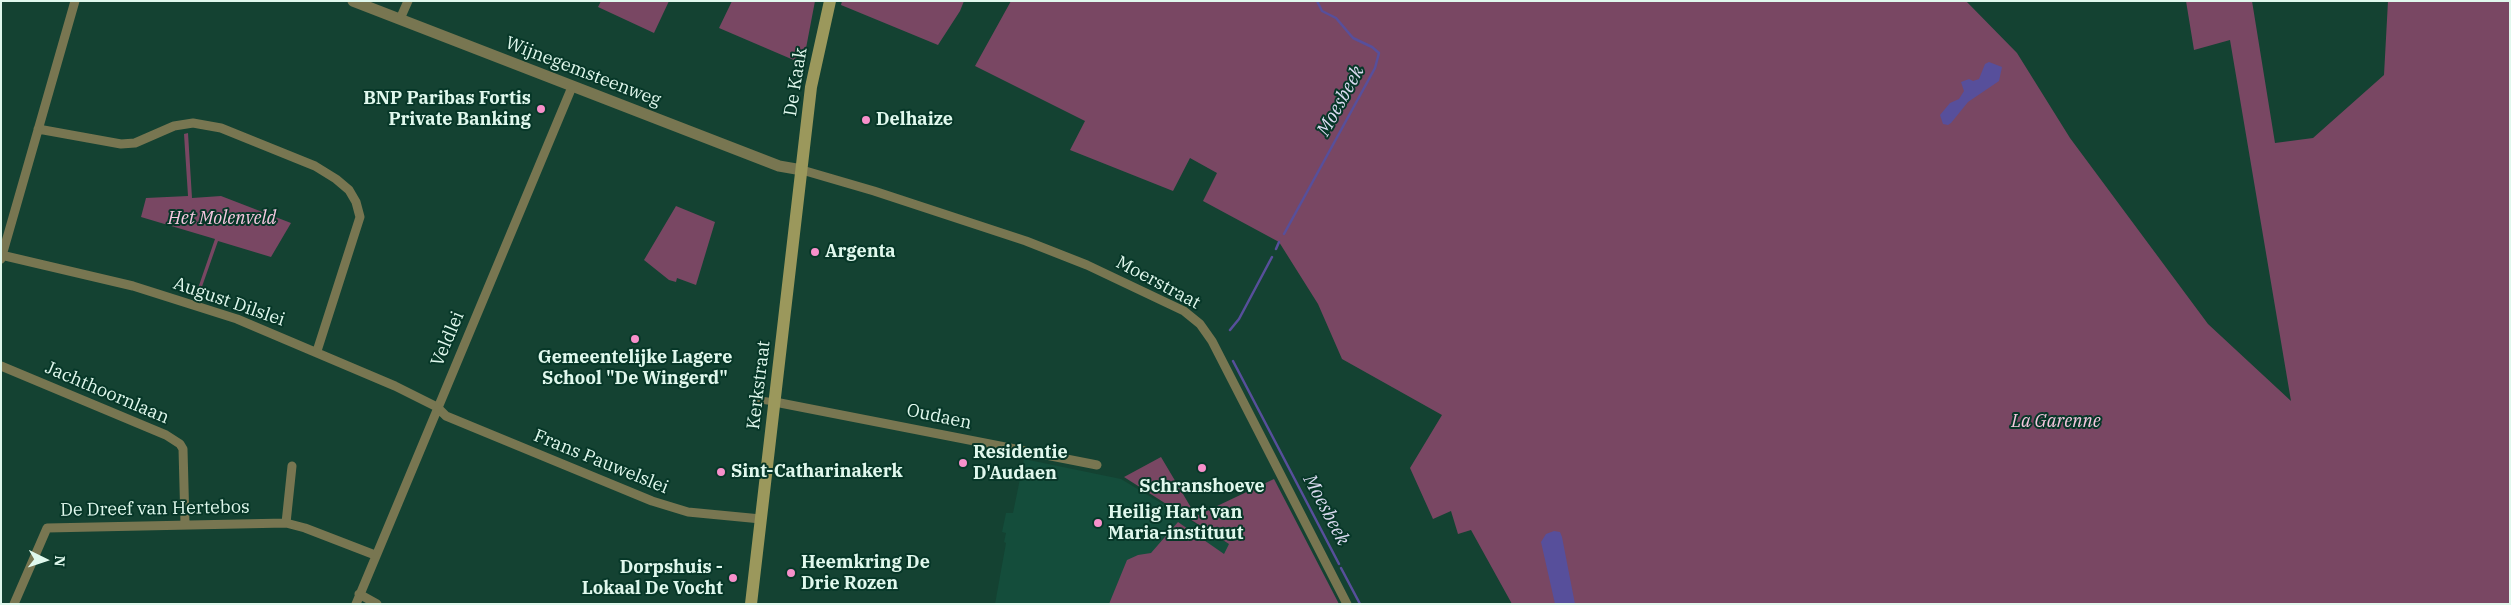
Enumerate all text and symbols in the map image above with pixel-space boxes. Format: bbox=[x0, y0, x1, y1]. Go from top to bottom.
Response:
street label: Wijnegemsteenweg bbox=[502, 32, 664, 112]
street label: De Kaak bbox=[780, 46, 812, 118]
water label: Moesbeek bbox=[1312, 62, 1370, 140]
place label: BNP Paribas Fortis Private Banking bbox=[363, 88, 531, 130]
marker: BNP Paribas Fortis Private Banking bbox=[535, 103, 547, 115]
place label: Delhaize bbox=[876, 109, 953, 131]
marker: Delhaize bbox=[860, 114, 872, 126]
park label: Het Molenveld bbox=[168, 208, 276, 230]
place label: Argenta bbox=[825, 241, 896, 263]
marker: Argenta bbox=[809, 246, 821, 258]
street label: Moerstraat bbox=[1112, 252, 1204, 314]
street label: August Dilslei bbox=[170, 273, 288, 331]
street label: Veldlei bbox=[427, 308, 469, 370]
marker: Gemeentelijke Lagere School "De Wingerd" bbox=[629, 333, 641, 345]
street label: Kerkstraat bbox=[743, 339, 775, 431]
place label: Gemeentelijke Lagere School "De Wingerd" bbox=[538, 347, 732, 389]
street label: Jachthoornlaan bbox=[42, 357, 172, 429]
street label: Oudaen bbox=[904, 400, 974, 434]
park label: La Garenne bbox=[2011, 411, 2101, 433]
street label: Frans Pauwelslei bbox=[530, 425, 672, 499]
place label: Residentie D'Audaen bbox=[973, 442, 1068, 484]
marker: Residentie D'Audaen bbox=[957, 457, 969, 469]
place label: Sint-Catharinakerk bbox=[731, 461, 903, 483]
marker: Schranshoeve bbox=[1196, 462, 1208, 474]
marker: Sint-Catharinakerk bbox=[715, 466, 727, 478]
water label: Moesbeek bbox=[1298, 471, 1354, 549]
place label: Schranshoeve bbox=[1139, 476, 1265, 498]
street label: De Dreef van Hertebos bbox=[60, 497, 250, 521]
place label: Heilig Hart van Maria-instituut bbox=[1108, 502, 1243, 544]
marker: Heilig Hart van Maria-instituut bbox=[1092, 517, 1104, 529]
north arrow bbox=[20, 535, 70, 585]
place label: Heemkring De Drie Rozen bbox=[801, 552, 930, 594]
text: N bbox=[51, 555, 69, 567]
place label: Dorpshuis - Lokaal De Vocht bbox=[582, 557, 723, 600]
marker: Heemkring De Drie Rozen bbox=[785, 567, 797, 579]
marker: Dorpshuis - Lokaal De Vocht bbox=[727, 572, 739, 584]

